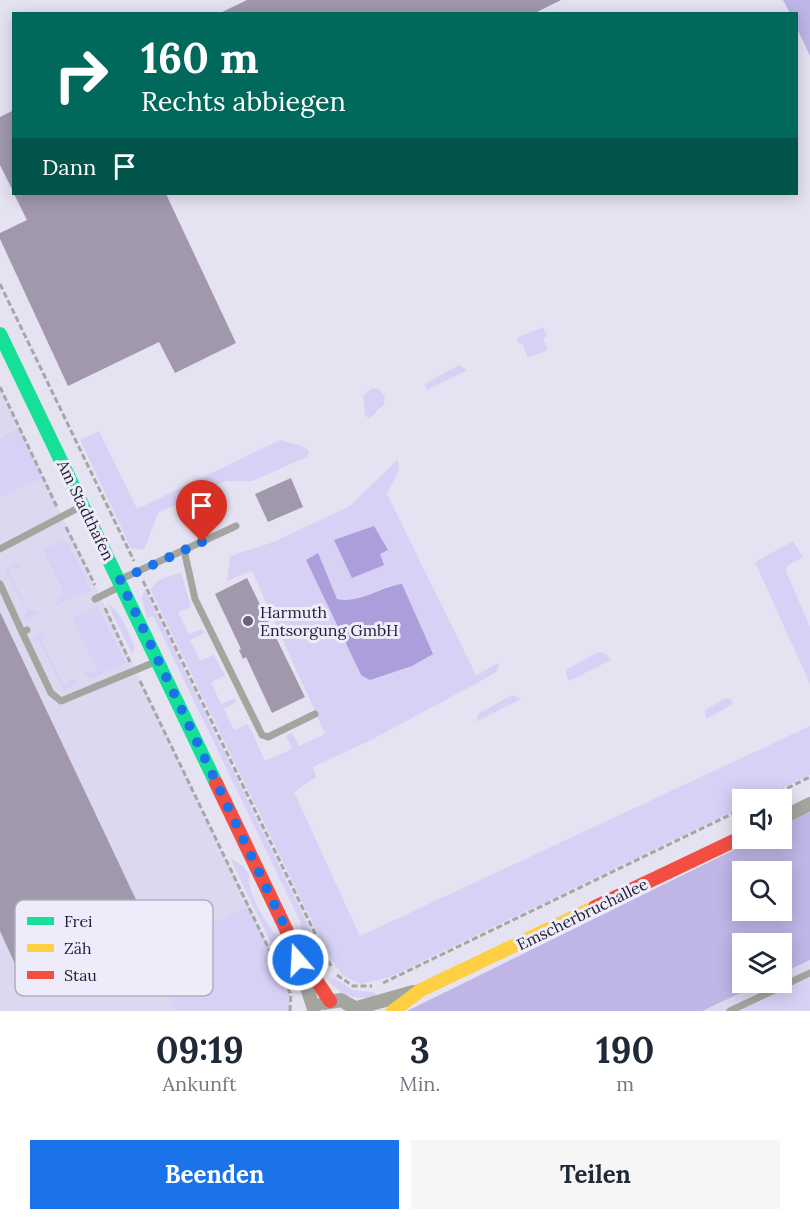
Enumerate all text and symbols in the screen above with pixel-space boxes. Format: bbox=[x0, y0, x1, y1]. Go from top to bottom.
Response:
text: 160 m bbox=[141, 31, 259, 85]
icon: right bbox=[42, 36, 120, 114]
text: Rechts abbiegen bbox=[141, 84, 346, 118]
icon: arrive bbox=[108, 150, 141, 183]
text: Dann bbox=[42, 153, 96, 181]
street label: Am Stadthafen bbox=[53, 456, 119, 564]
pin bbox=[176, 480, 227, 542]
icon: arrive bbox=[185, 489, 218, 522]
place label: Harmuth Entsorgung GmbH bbox=[260, 602, 398, 640]
marker: Harmuth Entsorgung GmbH bbox=[241, 614, 255, 628]
map controls bbox=[732, 789, 792, 993]
button: sound bbox=[732, 789, 792, 849]
button: search bbox=[732, 861, 792, 921]
street label: Emscherbruchallee bbox=[513, 873, 651, 954]
legend bbox=[15, 900, 213, 996]
text: Frei bbox=[64, 911, 93, 931]
position arrow bbox=[266, 928, 330, 992]
button: layers bbox=[732, 933, 792, 993]
text: Zäh bbox=[64, 938, 92, 958]
text: Stau bbox=[64, 965, 97, 985]
text: 09:19 bbox=[156, 1027, 244, 1073]
text: 3 bbox=[410, 1027, 430, 1073]
text: 190 bbox=[596, 1027, 654, 1073]
text: Ankunft bbox=[163, 1071, 237, 1096]
text: Min. bbox=[399, 1071, 440, 1096]
text: m bbox=[616, 1071, 634, 1096]
button: Beenden bbox=[30, 1140, 399, 1209]
button: Teilen bbox=[411, 1140, 780, 1209]

